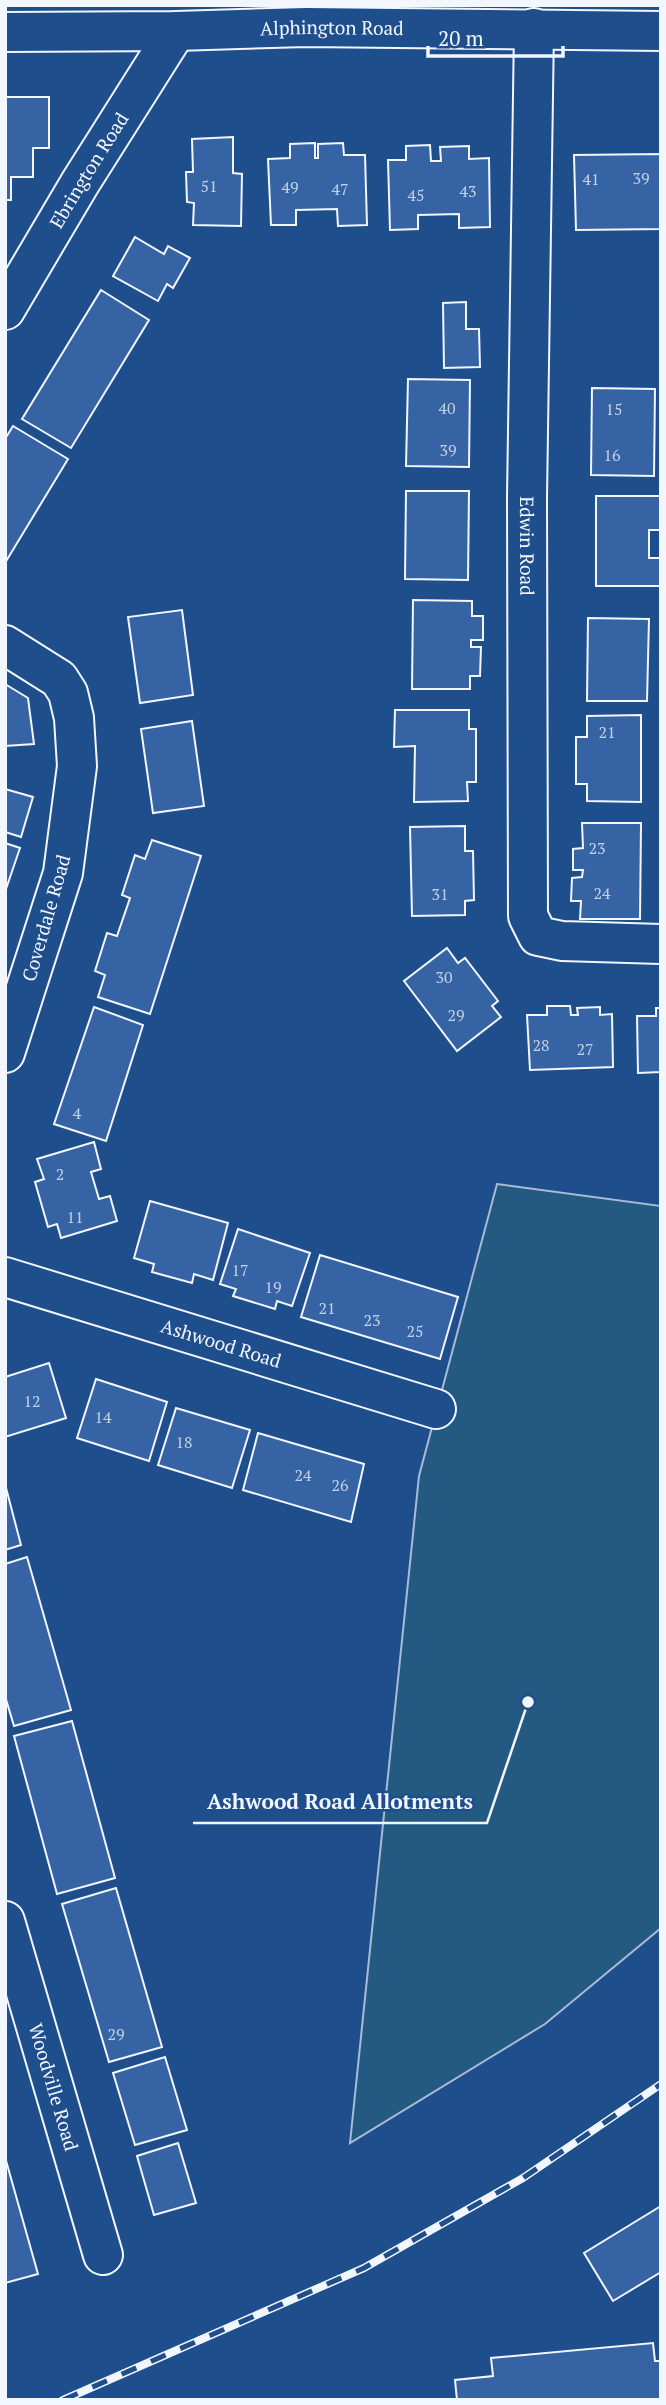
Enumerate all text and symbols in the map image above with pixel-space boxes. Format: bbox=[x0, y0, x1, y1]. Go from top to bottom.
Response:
street label: Alphington Road bbox=[260, 14, 404, 40]
scale bar bbox=[428, 14, 563, 58]
text: 20 m bbox=[438, 24, 484, 52]
street label: Ebrington Road bbox=[43, 107, 134, 232]
house number: 39 bbox=[632, 167, 650, 189]
house number: 41 bbox=[582, 168, 600, 190]
house number: 51 bbox=[200, 175, 218, 197]
house number: 49 bbox=[281, 176, 299, 198]
house number: 47 bbox=[331, 178, 349, 200]
house number: 43 bbox=[459, 180, 477, 202]
house number: 45 bbox=[407, 184, 425, 206]
house number: 40 bbox=[438, 397, 456, 419]
house number: 15 bbox=[605, 398, 623, 420]
house number: 39 bbox=[439, 439, 457, 461]
house number: 16 bbox=[603, 444, 621, 466]
street label: Edwin Road bbox=[515, 496, 540, 596]
house number: 21 bbox=[598, 721, 616, 743]
house number: 23 bbox=[588, 837, 606, 859]
street label: Coverdale Road bbox=[16, 851, 76, 984]
house number: 24 bbox=[593, 882, 611, 904]
house number: 31 bbox=[431, 883, 449, 905]
house number: 30 bbox=[435, 966, 453, 988]
house number: 29 bbox=[447, 1004, 465, 1026]
house number: 28 bbox=[532, 1034, 550, 1056]
house number: 27 bbox=[576, 1038, 594, 1060]
house number: 4 bbox=[73, 1102, 82, 1124]
house number: 2 bbox=[56, 1163, 64, 1185]
house number: 11 bbox=[66, 1206, 84, 1228]
house number: 17 bbox=[231, 1259, 249, 1281]
house number: 19 bbox=[264, 1276, 282, 1298]
house number: 21 bbox=[318, 1297, 336, 1319]
house number: 23 bbox=[363, 1309, 381, 1331]
street label: Ashwood Road bbox=[158, 1313, 285, 1373]
house number: 25 bbox=[406, 1320, 424, 1342]
house number: 12 bbox=[23, 1390, 41, 1412]
house number: 14 bbox=[94, 1406, 112, 1428]
house number: 18 bbox=[175, 1431, 193, 1453]
house number: 24 bbox=[294, 1464, 312, 1486]
house number: 26 bbox=[331, 1474, 349, 1496]
callout: Ashwood Road Allotments bbox=[193, 1781, 487, 1823]
text: Ashwood Road Allotments bbox=[207, 1787, 473, 1815]
street label: Woodville Road bbox=[24, 2020, 85, 2154]
house number: 29 bbox=[107, 2023, 125, 2045]

